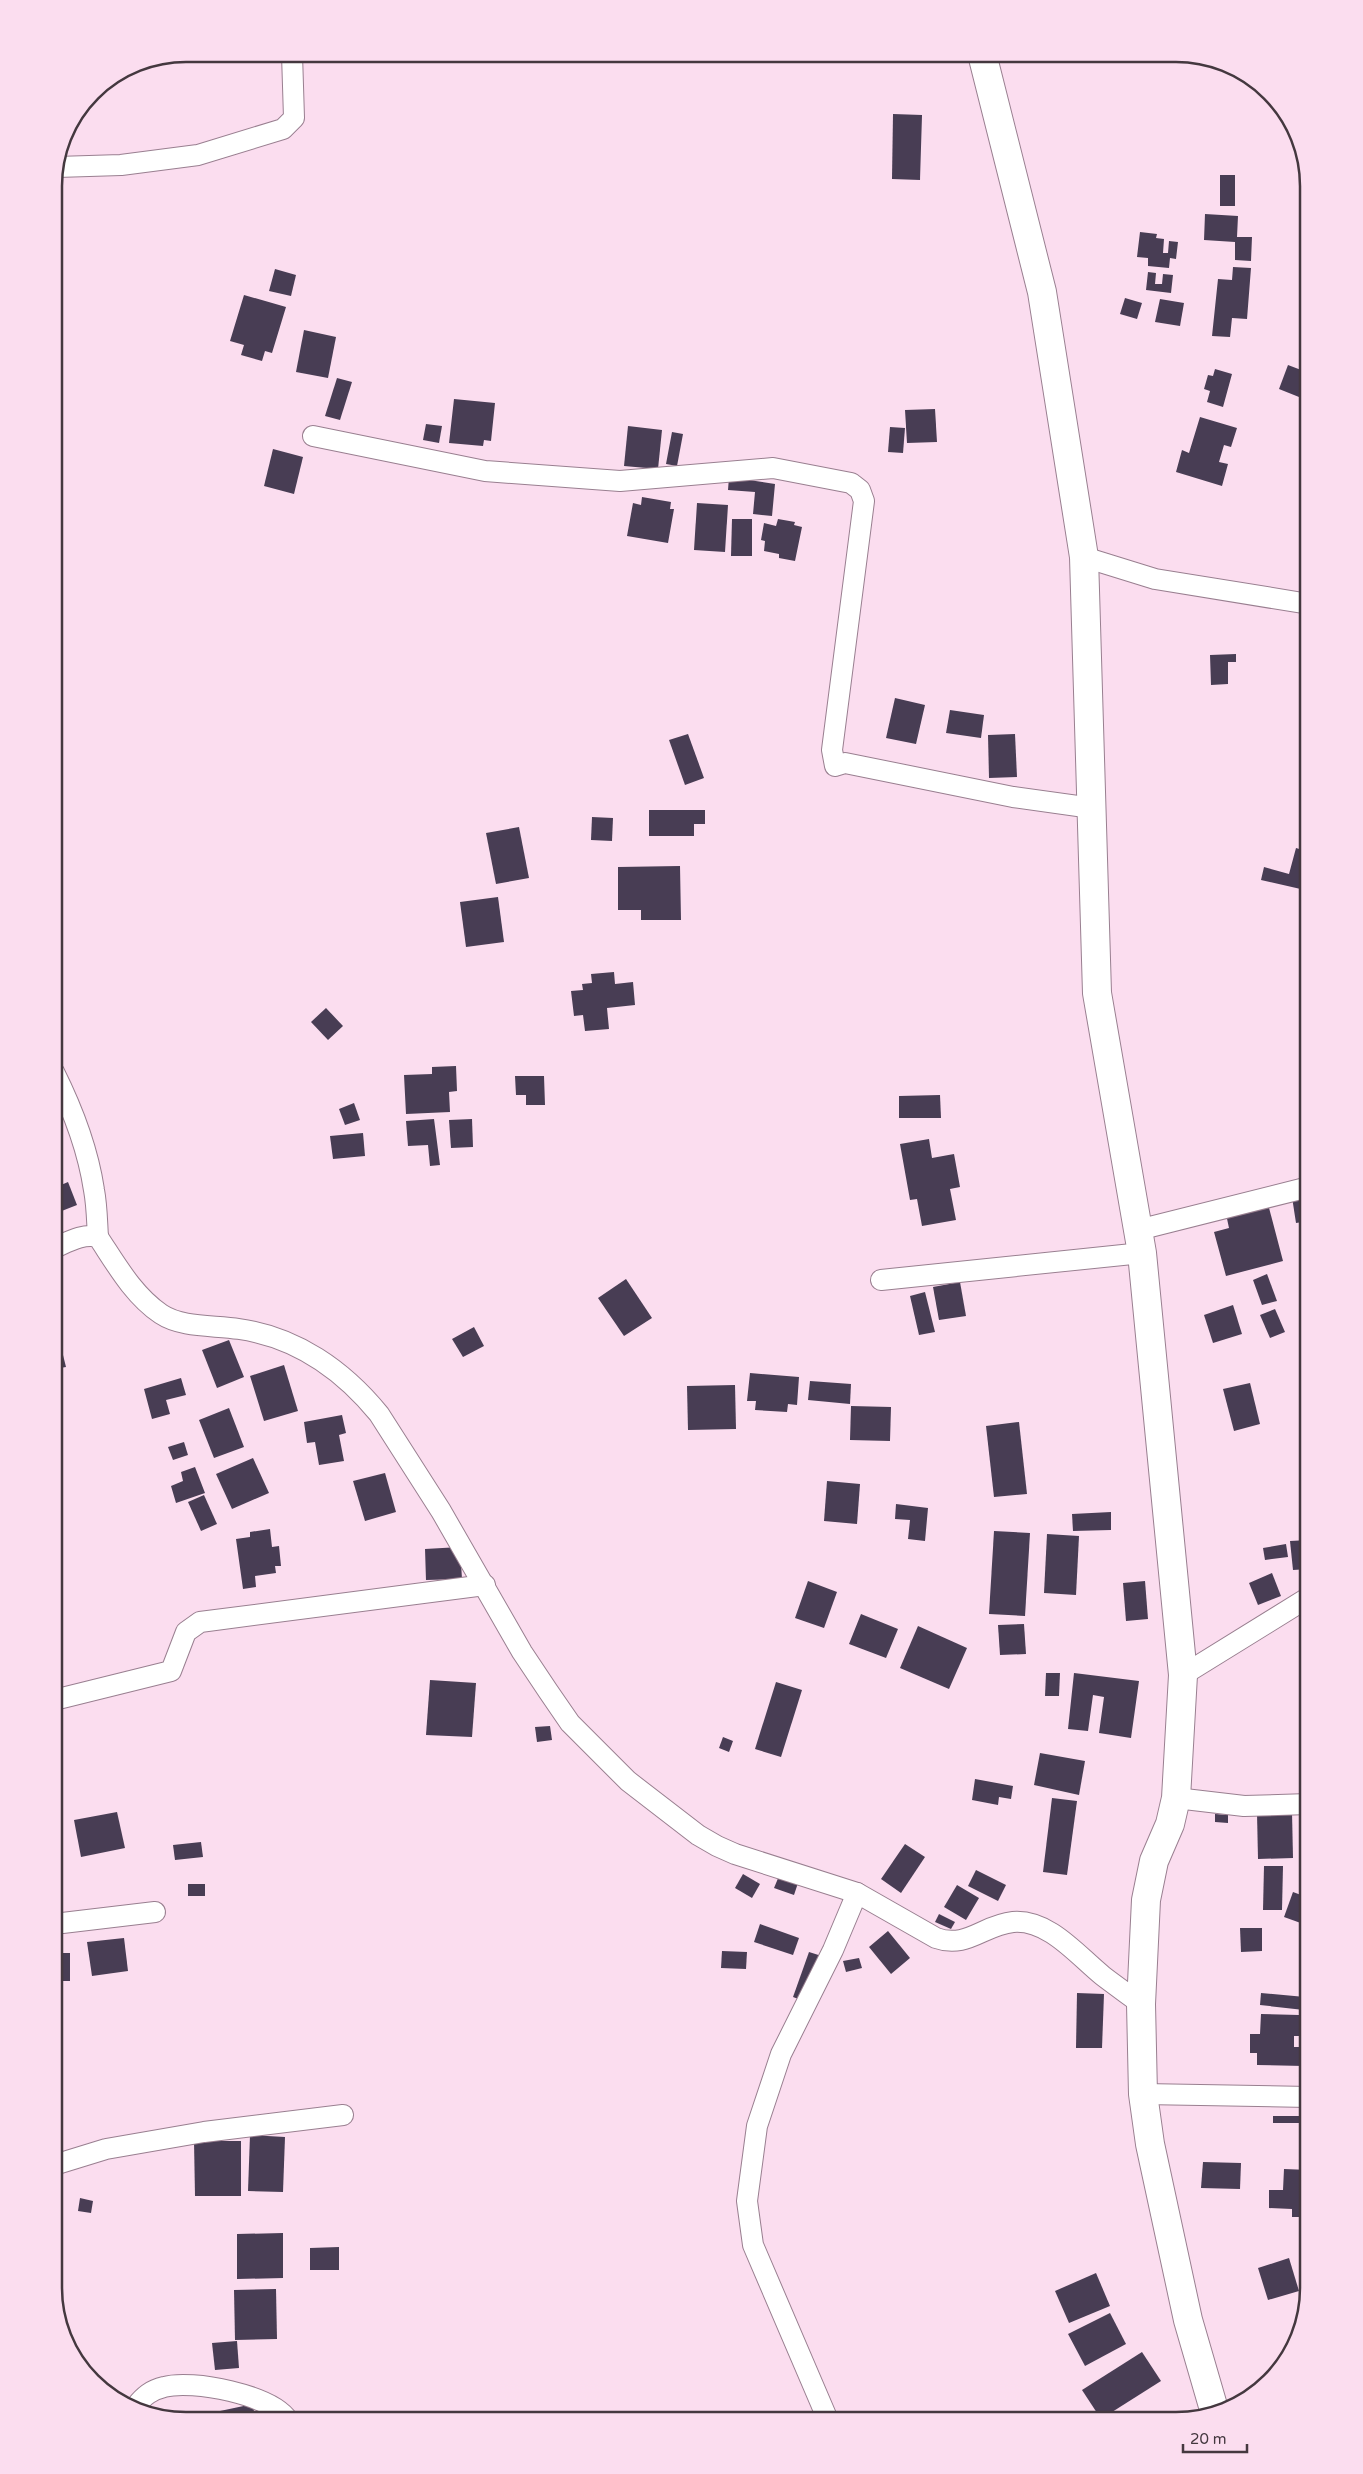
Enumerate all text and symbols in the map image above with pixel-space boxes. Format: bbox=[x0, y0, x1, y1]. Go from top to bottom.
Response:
scale bar bbox=[1183, 2422, 1247, 2454]
text: 20 m bbox=[1190, 2430, 1227, 2448]

